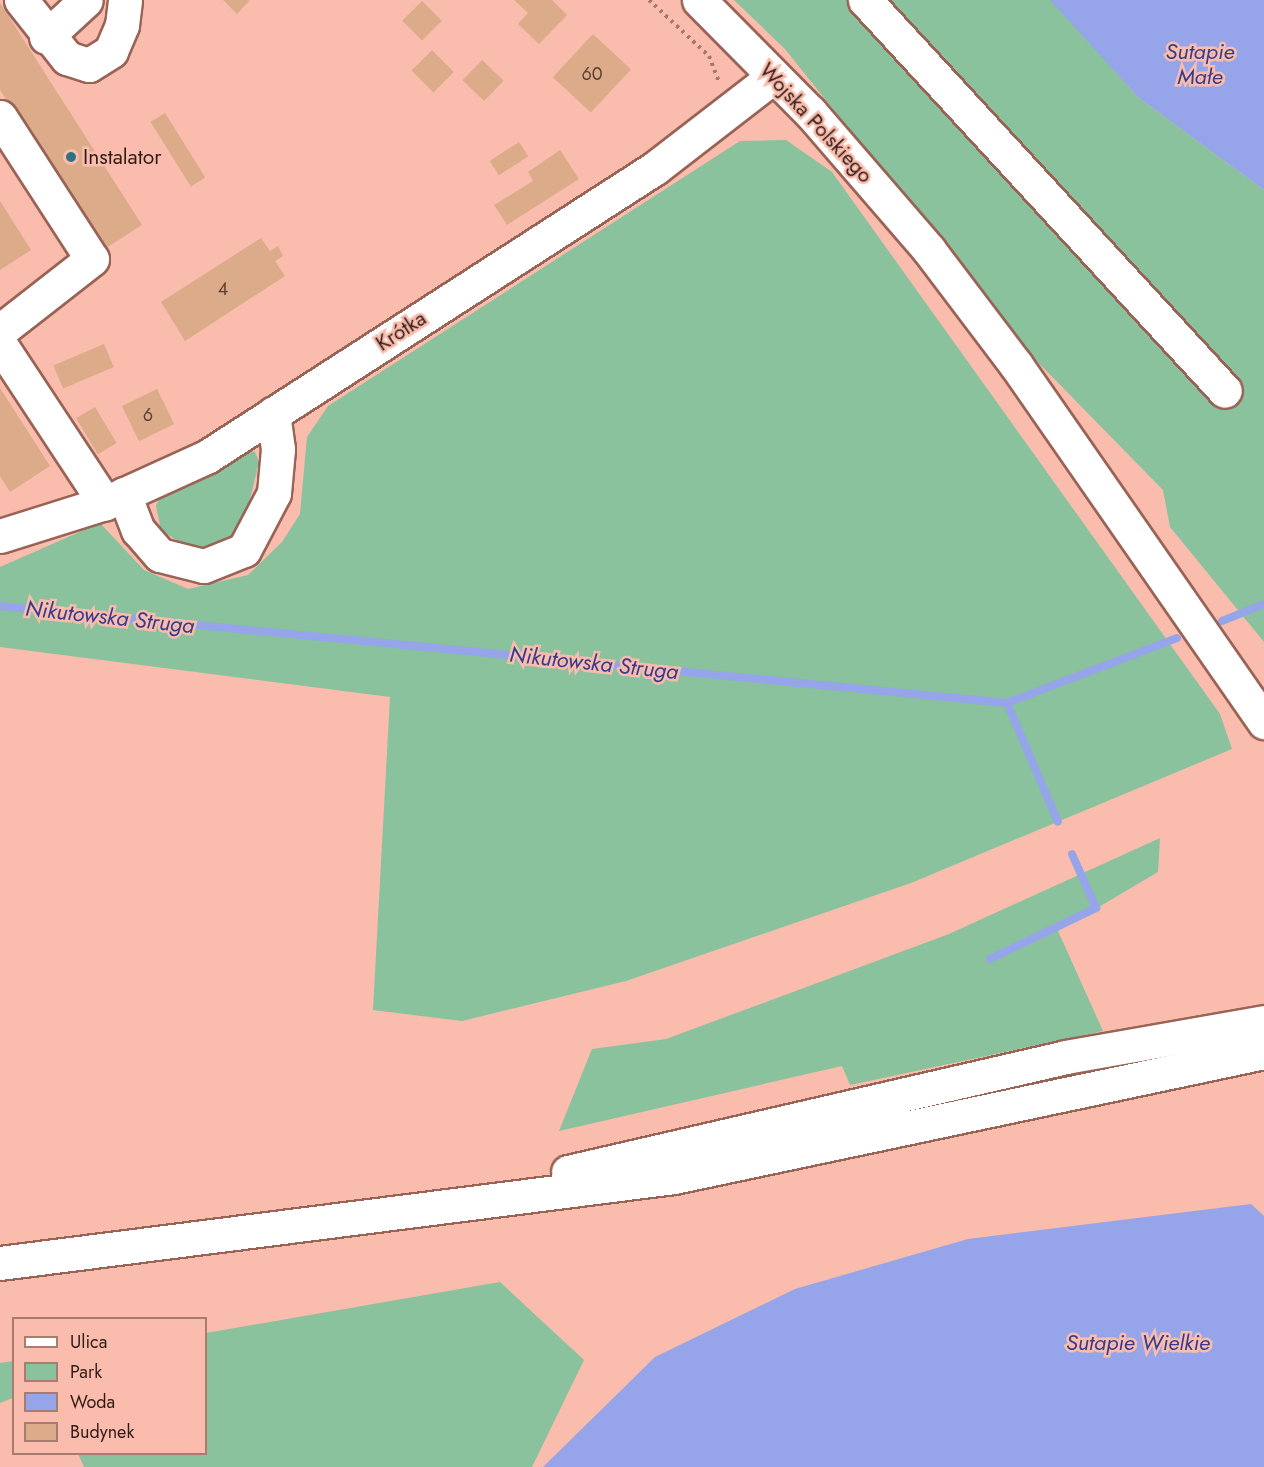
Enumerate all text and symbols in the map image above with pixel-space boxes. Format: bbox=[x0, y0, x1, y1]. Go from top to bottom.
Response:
water label: Sutapie Małe bbox=[1166, 38, 1234, 90]
street label: Wojska Polskiego bbox=[754, 58, 878, 188]
house number: 60 bbox=[581, 63, 603, 85]
place label: Instalator bbox=[83, 144, 161, 170]
marker: Instalator bbox=[64, 150, 78, 164]
house number: 4 bbox=[218, 278, 228, 300]
street label: Krótka bbox=[371, 306, 431, 356]
house number: 6 bbox=[143, 404, 153, 426]
water label: Nikutowska Struga bbox=[24, 595, 196, 639]
water label: Nikutowska Struga bbox=[508, 641, 680, 685]
legend bbox=[12, 1317, 207, 1455]
text: Ulica bbox=[70, 1329, 107, 1355]
water label: Sutapie Wielkie bbox=[1066, 1330, 1210, 1356]
text: Park bbox=[70, 1359, 102, 1385]
text: Woda bbox=[70, 1389, 115, 1415]
text: Budynek bbox=[70, 1419, 134, 1445]

